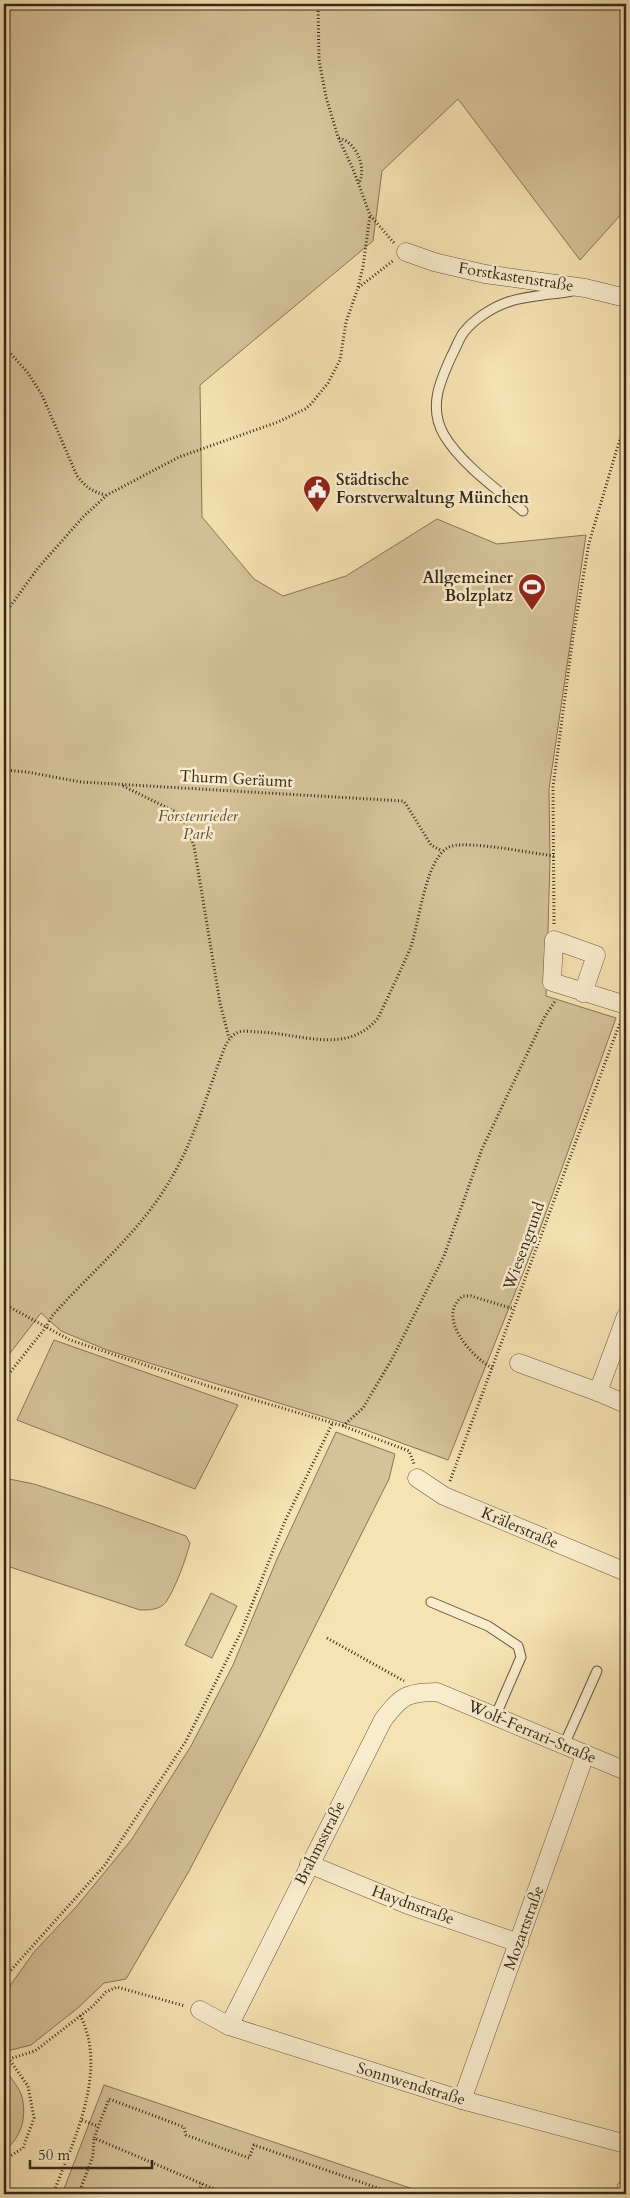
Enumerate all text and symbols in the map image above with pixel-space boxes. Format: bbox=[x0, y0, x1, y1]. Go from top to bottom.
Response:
street label: Forstkastenstraße bbox=[457, 257, 575, 297]
place label: Städtische Forstverwaltung München bbox=[336, 469, 530, 509]
public building icon: Städtische Forstverwaltung München bbox=[302, 474, 332, 513]
place label: Allgemeiner Bolzplatz bbox=[422, 567, 514, 607]
sports icon: Allgemeiner Bolzplatz bbox=[517, 572, 547, 611]
street label: Thurm Geräumt bbox=[179, 765, 293, 793]
park label: Forstenrieder Park bbox=[158, 805, 239, 845]
street label: Wiesengrund bbox=[498, 1198, 550, 1294]
street label: Krälerstraße bbox=[478, 1502, 562, 1554]
street label: Wolf-Ferrari-Straße bbox=[464, 1695, 600, 1769]
street label: Brahmsstraße bbox=[289, 1797, 351, 1889]
street label: Haydnstraße bbox=[369, 1880, 457, 1930]
street label: Mozartstraße bbox=[499, 1883, 549, 1973]
street label: Sonnwendstraße bbox=[354, 2057, 468, 2111]
scale bar bbox=[30, 2138, 152, 2170]
text: 50 m bbox=[38, 2145, 70, 2165]

